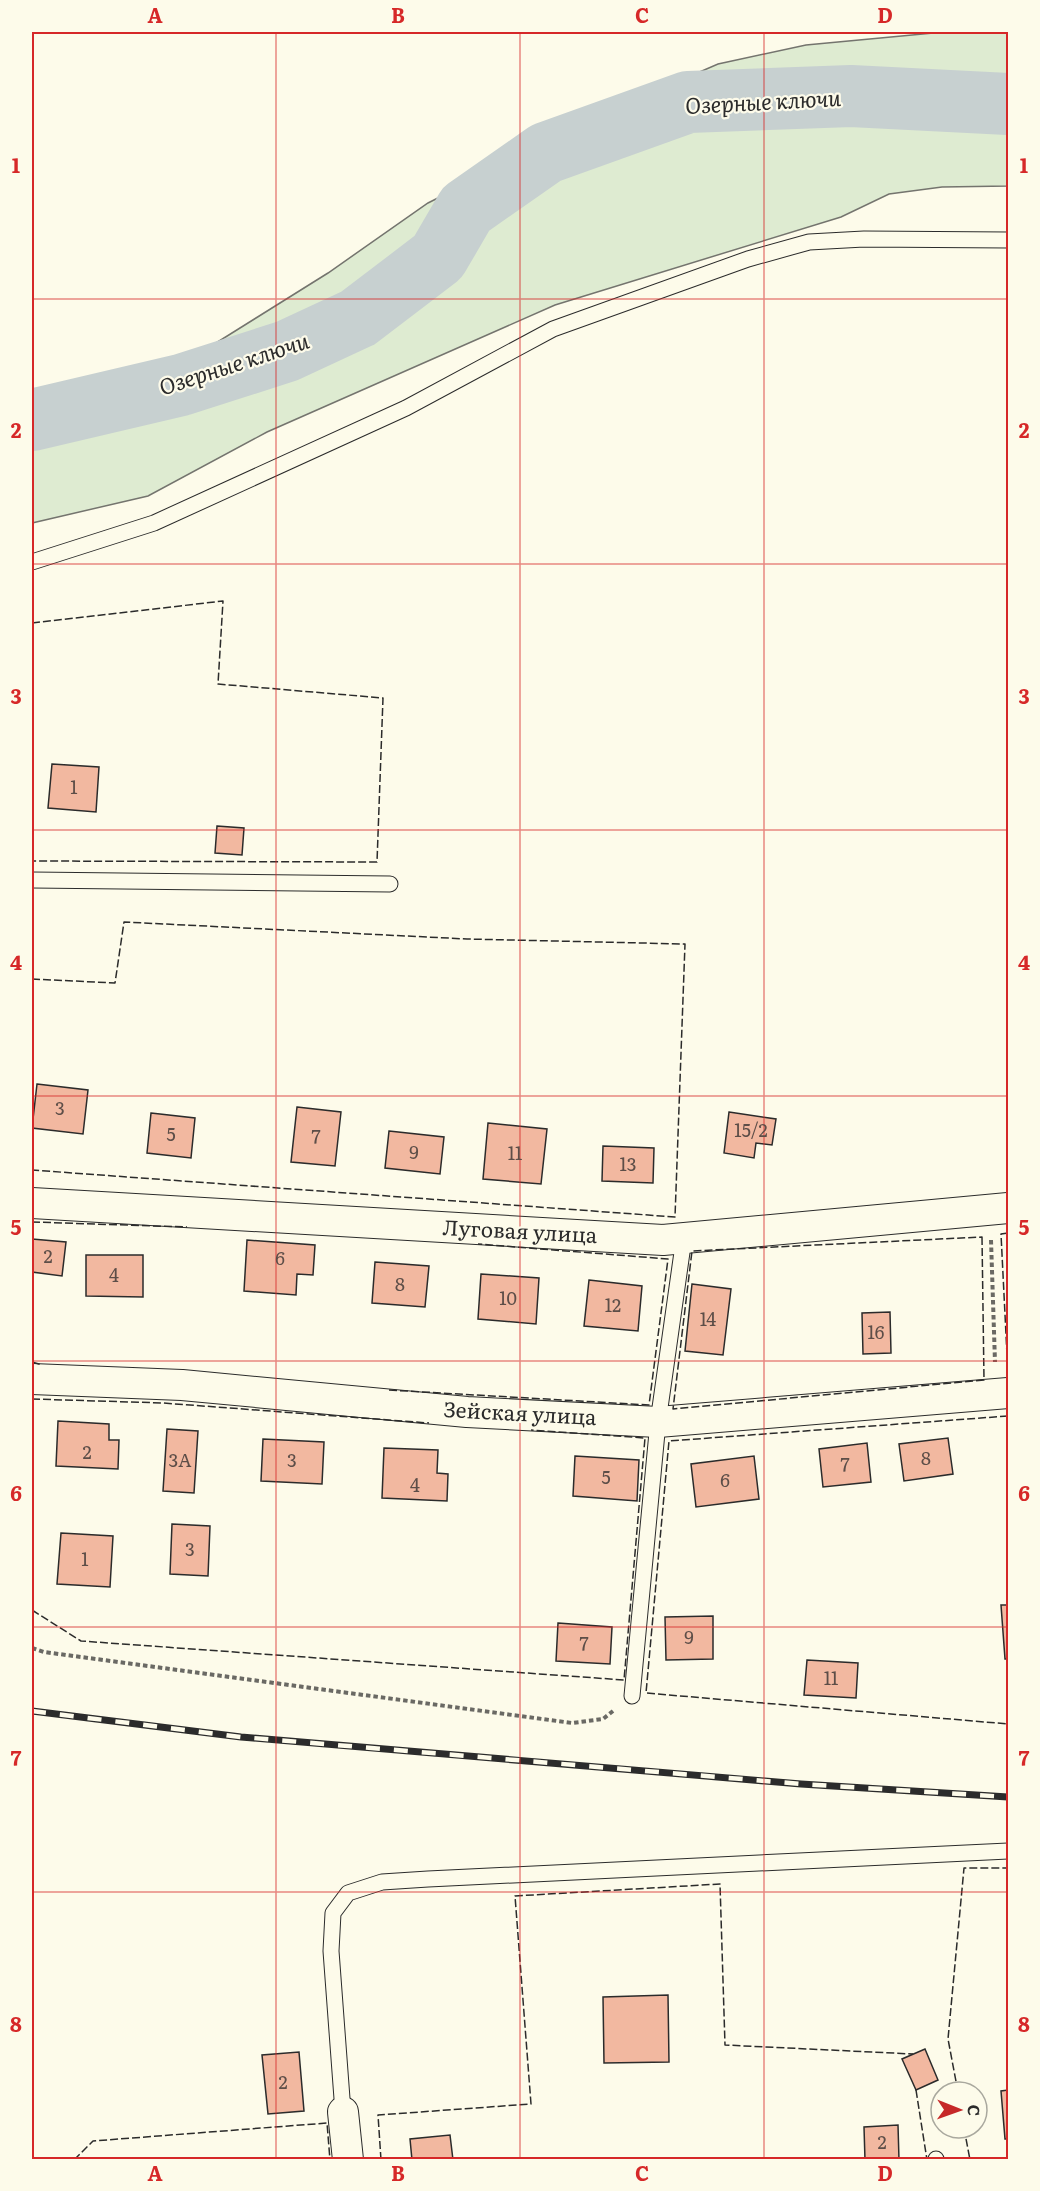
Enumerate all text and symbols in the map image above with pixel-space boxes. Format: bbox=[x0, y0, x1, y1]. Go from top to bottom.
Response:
text: A bbox=[147, 0, 163, 29]
text: B bbox=[391, 0, 405, 29]
text: C bbox=[635, 0, 649, 29]
text: D bbox=[877, 0, 893, 29]
water label: Озерные ключи bbox=[684, 80, 842, 121]
text: 1 bbox=[12, 149, 20, 179]
text: 1 bbox=[1020, 149, 1028, 179]
water label: Озерные ключи bbox=[154, 323, 313, 402]
text: 2 bbox=[11, 414, 22, 444]
text: 2 bbox=[1019, 414, 1030, 444]
text: 3 bbox=[10, 680, 22, 710]
text: 3 bbox=[1018, 680, 1030, 710]
house number: 1 bbox=[70, 773, 78, 800]
text: 4 bbox=[10, 946, 22, 976]
text: 4 bbox=[1018, 946, 1030, 976]
house number: 3 bbox=[55, 1094, 65, 1121]
house number: 15/2 bbox=[734, 1116, 768, 1143]
house number: 5 bbox=[166, 1120, 176, 1147]
house number: 7 bbox=[311, 1122, 321, 1149]
house number: 9 bbox=[409, 1138, 419, 1165]
house number: 11 bbox=[508, 1139, 522, 1166]
house number: 13 bbox=[619, 1150, 637, 1177]
street label: Луговая улица bbox=[442, 1210, 599, 1249]
text: 5 bbox=[11, 1211, 22, 1241]
text: 5 bbox=[1019, 1211, 1030, 1241]
house number: 2 bbox=[43, 1242, 53, 1269]
house number: 6 bbox=[275, 1244, 285, 1271]
house number: 4 bbox=[109, 1261, 119, 1288]
house number: 8 bbox=[395, 1270, 405, 1297]
house number: 10 bbox=[499, 1284, 517, 1311]
house number: 12 bbox=[605, 1291, 621, 1318]
house number: 14 bbox=[700, 1305, 716, 1332]
house number: 16 bbox=[868, 1318, 885, 1345]
street label: Зейская улица bbox=[443, 1392, 598, 1431]
house number: 2 bbox=[82, 1438, 92, 1465]
house number: 8 bbox=[921, 1444, 931, 1471]
house number: 3А bbox=[169, 1446, 192, 1473]
house number: 3 bbox=[287, 1446, 297, 1473]
house number: 7 bbox=[840, 1450, 850, 1477]
house number: 5 bbox=[601, 1463, 611, 1490]
house number: 6 bbox=[720, 1466, 730, 1493]
house number: 4 bbox=[410, 1471, 420, 1498]
text: 6 bbox=[10, 1477, 22, 1507]
text: 6 bbox=[1018, 1477, 1030, 1507]
house number: 3 bbox=[185, 1535, 195, 1562]
house number: 1 bbox=[81, 1545, 89, 1572]
house number: 9 bbox=[684, 1623, 694, 1650]
house number: 7 bbox=[579, 1629, 589, 1656]
house number: 11 bbox=[824, 1664, 838, 1691]
text: 7 bbox=[11, 1742, 22, 1772]
text: 7 bbox=[1019, 1742, 1030, 1772]
text: 8 bbox=[10, 2008, 22, 2038]
text: 8 bbox=[1018, 2008, 1030, 2038]
house number: 2 bbox=[278, 2068, 288, 2095]
north arrow bbox=[929, 2080, 989, 2140]
text: С bbox=[963, 2104, 987, 2116]
house number: 2 bbox=[877, 2128, 887, 2155]
text: A bbox=[147, 2157, 163, 2187]
text: B bbox=[391, 2157, 405, 2187]
text: C bbox=[635, 2157, 649, 2187]
text: D bbox=[877, 2157, 893, 2187]

